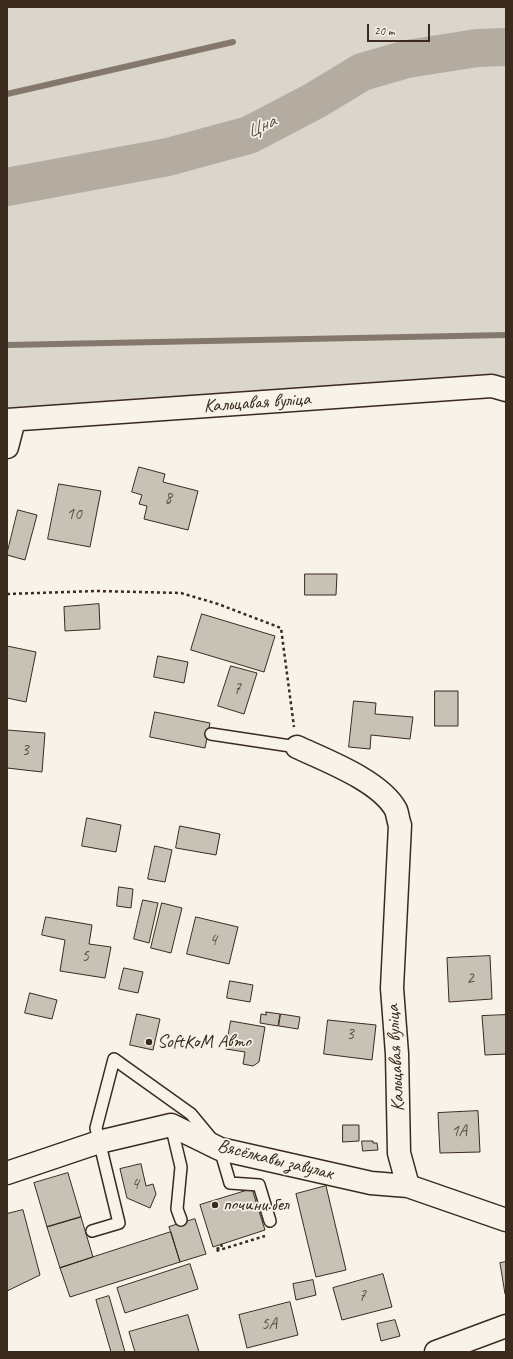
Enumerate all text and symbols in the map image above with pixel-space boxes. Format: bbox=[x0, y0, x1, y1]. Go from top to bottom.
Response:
scale bar bbox=[369, 16, 432, 42]
text: 20 m bbox=[374, 23, 394, 39]
water label: Цна bbox=[242, 110, 280, 144]
street label: Кальцавая вуліца bbox=[203, 388, 311, 418]
house number: 8 bbox=[164, 489, 172, 509]
house number: 10 bbox=[66, 505, 82, 525]
house number: 7 bbox=[233, 680, 241, 700]
house number: 3 bbox=[21, 741, 29, 761]
house number: 4 bbox=[209, 931, 217, 951]
house number: 5 bbox=[81, 947, 89, 967]
house number: 2 bbox=[466, 969, 474, 989]
street label: Кальцавая вуліца bbox=[382, 1004, 410, 1112]
house number: 3 bbox=[346, 1025, 354, 1045]
place label: SoftKoM Авто bbox=[157, 1031, 251, 1053]
marker: SoftKoM Авто bbox=[144, 1037, 154, 1047]
house number: 1А bbox=[451, 1122, 467, 1142]
street label: Вясёлкавы завулак bbox=[215, 1135, 335, 1185]
house number: 4 bbox=[131, 1175, 139, 1195]
place label: почини.бел bbox=[223, 1194, 289, 1216]
marker: почини.бел bbox=[210, 1200, 220, 1210]
house number: 7 bbox=[358, 1287, 366, 1307]
house number: 5А bbox=[261, 1315, 277, 1335]

